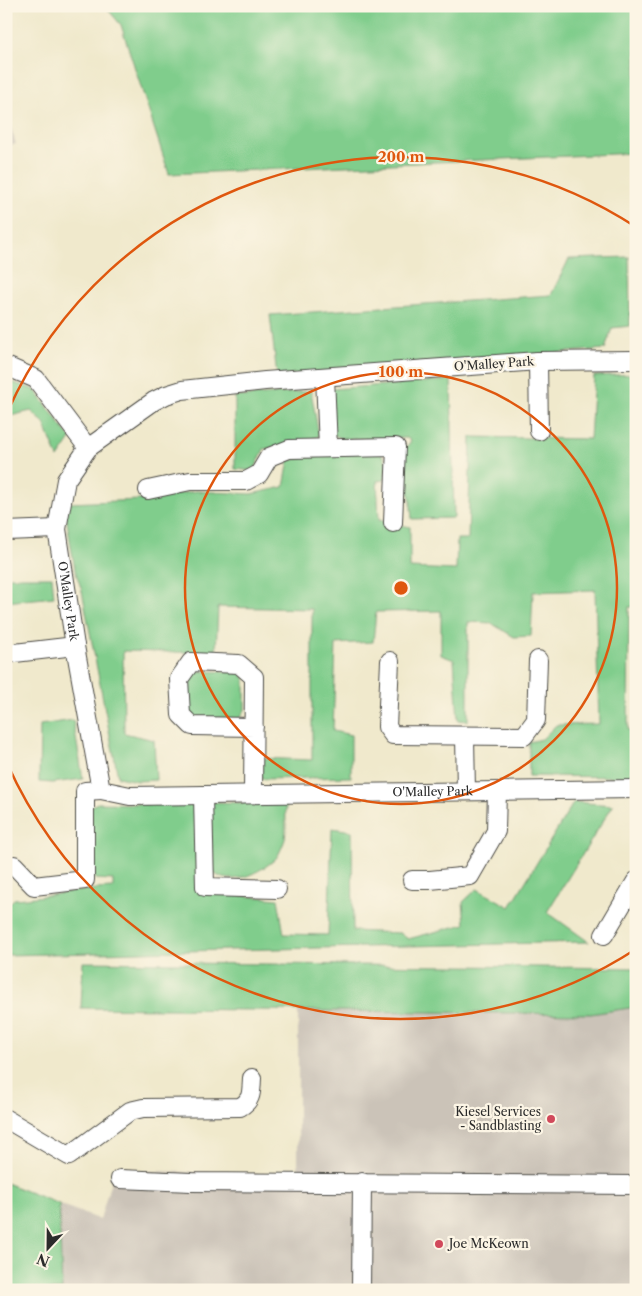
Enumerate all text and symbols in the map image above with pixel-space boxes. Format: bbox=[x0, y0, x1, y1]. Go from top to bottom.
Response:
text: 200 m bbox=[378, 147, 424, 166]
street label: O'Malley Park bbox=[453, 353, 535, 374]
text: 100 m bbox=[379, 362, 423, 381]
street label: O'Malley Park bbox=[55, 560, 82, 643]
centre of rings bbox=[392, 579, 410, 597]
street label: O'Malley Park bbox=[392, 783, 474, 799]
place label: Kiesel Services - Sandblasting bbox=[455, 1104, 542, 1133]
marker: Kiesel Services - Sandblasting bbox=[545, 1113, 557, 1125]
north arrow bbox=[22, 1224, 72, 1274]
place label: Joe McKeown bbox=[447, 1236, 529, 1251]
marker: Joe McKeown bbox=[433, 1238, 445, 1250]
text: N bbox=[34, 1249, 52, 1271]

